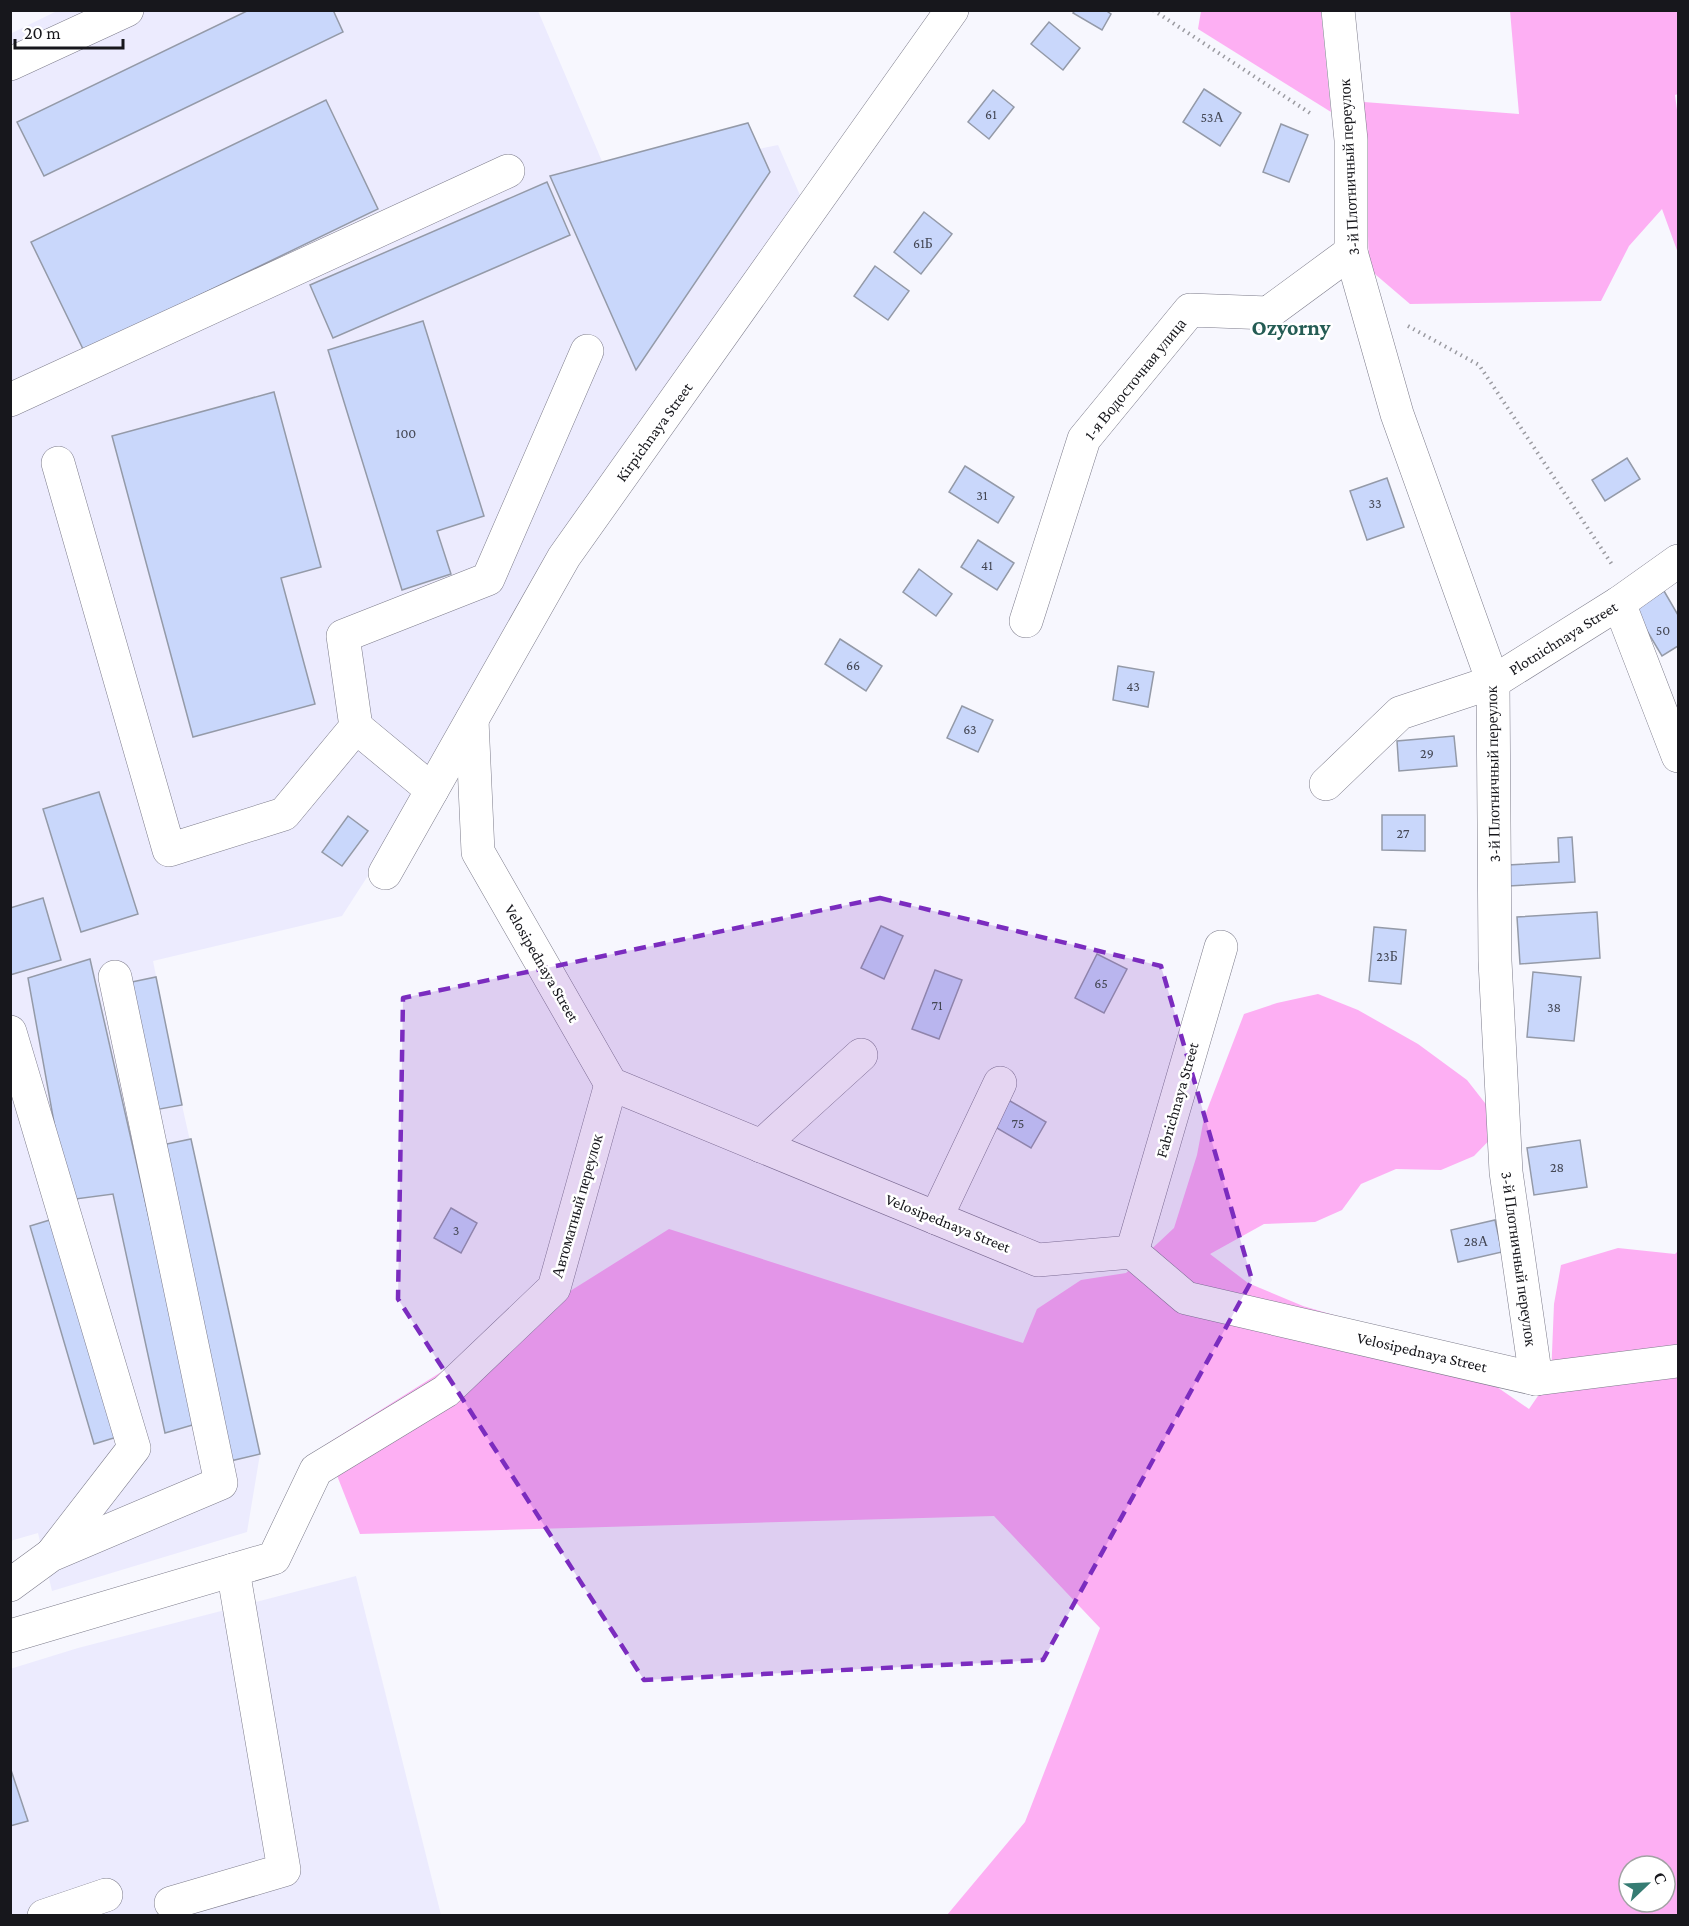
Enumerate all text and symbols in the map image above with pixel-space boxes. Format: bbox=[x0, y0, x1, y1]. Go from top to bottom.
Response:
scale bar bbox=[15, 12, 123, 50]
text: 20 m bbox=[24, 23, 61, 43]
street label: 3-й Плотничный переулок bbox=[1336, 78, 1363, 256]
house number: 61 bbox=[985, 106, 997, 122]
house number: 53А bbox=[1200, 109, 1224, 125]
house number: 61Б bbox=[913, 235, 933, 251]
street label: 1-я Водосточная улица bbox=[1081, 315, 1190, 444]
district label: Ozyorny bbox=[1252, 315, 1331, 340]
street label: Kirpichnaya Street bbox=[612, 379, 697, 485]
house number: 100 bbox=[396, 425, 416, 441]
house number: 31 bbox=[976, 487, 988, 503]
house number: 33 bbox=[1368, 495, 1382, 511]
house number: 41 bbox=[981, 557, 993, 573]
street label: Plotnichnaya Street bbox=[1506, 597, 1621, 679]
house number: 50 bbox=[1656, 622, 1670, 638]
house number: 66 bbox=[846, 657, 860, 673]
house number: 43 bbox=[1126, 678, 1140, 694]
street label: 3-й Плотничный переулок bbox=[1483, 685, 1504, 863]
house number: 63 bbox=[963, 721, 977, 737]
house number: 29 bbox=[1420, 745, 1434, 761]
house number: 27 bbox=[1397, 825, 1410, 841]
street label: Velosipednaya Street bbox=[501, 901, 583, 1026]
house number: 23Б bbox=[1376, 948, 1398, 964]
house number: 65 bbox=[1094, 975, 1108, 991]
house number: 71 bbox=[931, 997, 943, 1013]
house number: 38 bbox=[1547, 999, 1561, 1015]
street label: Fabrichnaya Street bbox=[1152, 1040, 1203, 1160]
house number: 75 bbox=[1012, 1115, 1024, 1131]
street label: Автоматный переулок bbox=[548, 1132, 607, 1280]
house number: 28 bbox=[1550, 1159, 1564, 1175]
street label: 3-й Плотничный переулок bbox=[1497, 1170, 1540, 1348]
street label: Velosipednaya Street bbox=[883, 1190, 1014, 1257]
house number: 3 bbox=[453, 1222, 459, 1238]
house number: 28А bbox=[1464, 1233, 1489, 1249]
street label: Velosipednaya Street bbox=[1355, 1329, 1489, 1376]
north arrow bbox=[1617, 1854, 1677, 1914]
text: С bbox=[1650, 1870, 1670, 1887]

